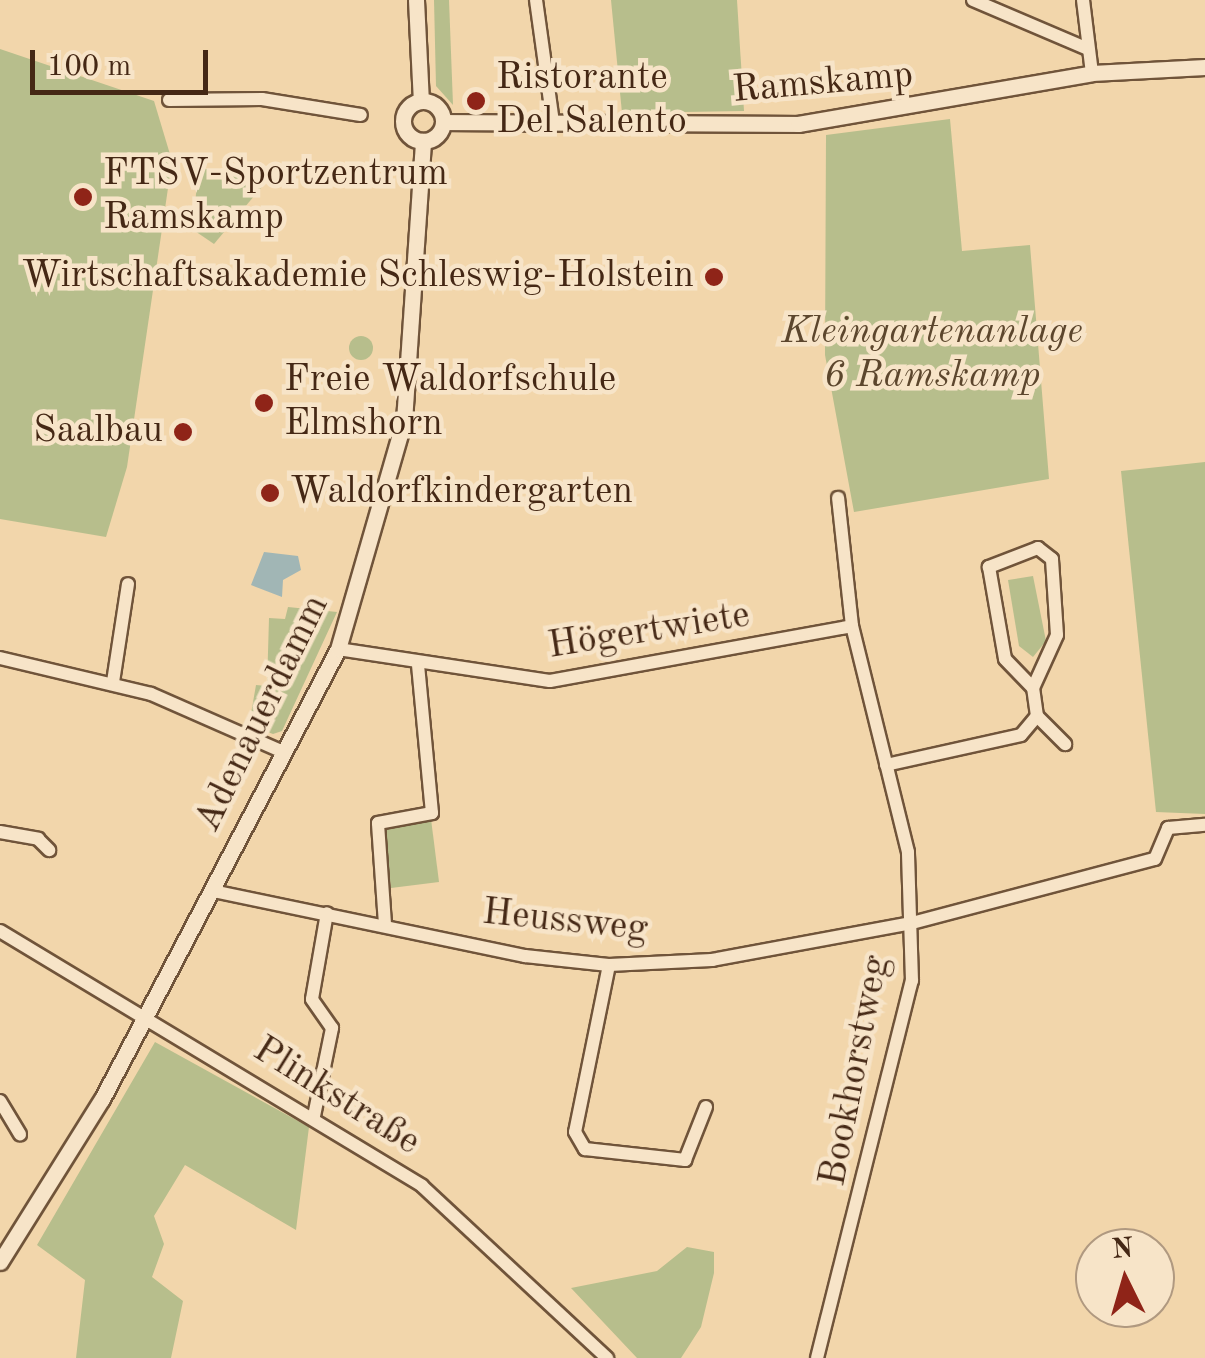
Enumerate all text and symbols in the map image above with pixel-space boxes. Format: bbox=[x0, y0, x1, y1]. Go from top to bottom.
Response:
scale bar bbox=[35, 30, 212, 92]
text: 100 m bbox=[47, 52, 131, 82]
street label: Ramskamp bbox=[731, 53, 915, 115]
place label: Ristorante Del Salento bbox=[496, 56, 687, 146]
marker: Ristorante Del Salento bbox=[465, 90, 487, 112]
place label: FTSV-Sportzentrum Ramskamp bbox=[103, 152, 448, 242]
marker: FTSV-Sportzentrum Ramskamp bbox=[72, 186, 94, 208]
place label: Wirtschaftsakademie Schleswig-Holstein bbox=[21, 254, 694, 300]
marker: Wirtschaftsakademie Schleswig-Holstein bbox=[703, 266, 725, 288]
park label: Kleingartenanlage 6 Ramskamp bbox=[781, 310, 1083, 399]
place label: Freie Waldorfschule Elmshorn bbox=[284, 358, 616, 448]
marker: Freie Waldorfschule Elmshorn bbox=[253, 392, 275, 414]
place label: Saalbau bbox=[33, 409, 163, 455]
marker: Saalbau bbox=[172, 421, 194, 443]
place label: Waldorfkindergarten bbox=[290, 470, 633, 516]
marker: Waldorfkindergarten bbox=[259, 482, 281, 504]
street label: Adenauerdamm bbox=[186, 588, 340, 840]
street label: Högertwiete bbox=[545, 594, 753, 670]
street label: Heussweg bbox=[480, 891, 650, 953]
street label: Bookhorstweg bbox=[811, 952, 901, 1190]
street label: Plinkstraße bbox=[244, 1028, 428, 1166]
north arrow bbox=[1075, 1228, 1175, 1328]
text: N bbox=[1111, 1235, 1134, 1265]

